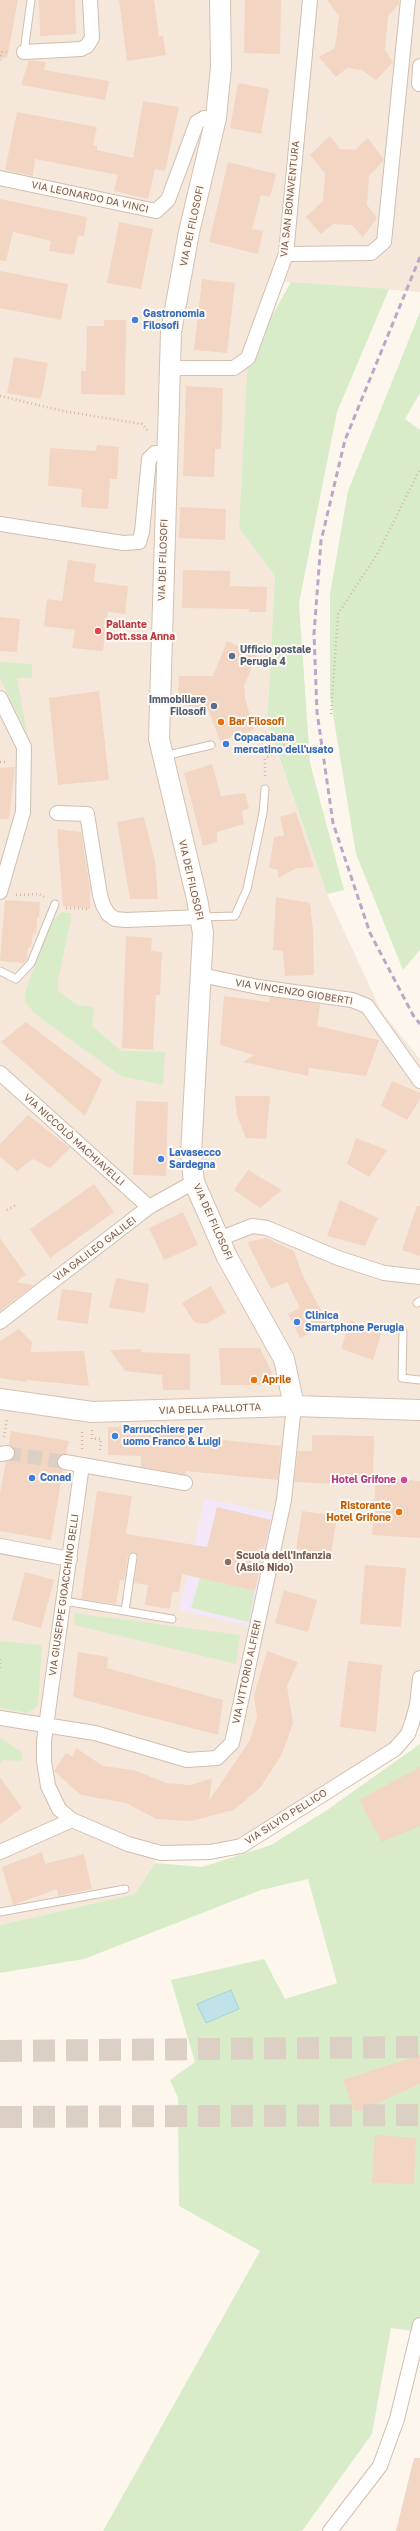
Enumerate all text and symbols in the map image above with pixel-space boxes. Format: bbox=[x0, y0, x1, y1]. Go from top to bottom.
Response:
street label: VIA SAN BONAVENTURA bbox=[278, 140, 302, 258]
street label: VIA LEONARDO DA VINCI bbox=[30, 179, 150, 215]
street label: VIA DEI FILOSOFI bbox=[178, 184, 206, 268]
place label: Gastronomia Filosofi bbox=[143, 308, 205, 332]
marker: Gastronomia Filosofi bbox=[130, 315, 140, 325]
street label: VIA DEI FILOSOFI bbox=[156, 519, 170, 601]
place label: Pallante Dott.ssa Anna bbox=[106, 619, 175, 642]
marker: Pallante Dott.ssa Anna bbox=[93, 626, 103, 636]
place label: Ufficio postale Perugia 4 bbox=[240, 644, 311, 668]
marker: Ufficio postale Perugia 4 bbox=[227, 651, 237, 661]
place label: Immobiliare Filosofi bbox=[149, 694, 206, 718]
marker: Immobiliare Filosofi bbox=[209, 701, 219, 711]
place label: Bar Filosofi bbox=[229, 716, 284, 728]
marker: Bar Filosofi bbox=[216, 717, 226, 727]
place label: Copacabana mercatino dell'usato bbox=[234, 732, 333, 756]
marker: Copacabana mercatino dell'usato bbox=[221, 739, 231, 749]
street label: VIA DEI FILOSOFI bbox=[176, 838, 206, 922]
street label: VIA VINCENZO GIOBERTI bbox=[234, 977, 354, 1007]
street label: VIA NICCOLÒ MACHIAVELLI bbox=[21, 1091, 127, 1189]
place label: Lavasecco Sardegna bbox=[169, 1147, 221, 1170]
marker: Lavasecco Sardegna bbox=[156, 1154, 166, 1164]
street label: VIA DEI FILOSOFI bbox=[191, 1182, 235, 1262]
street label: VIA GALILEO GALILEI bbox=[51, 1214, 139, 1284]
place label: Clinica Smartphone Perugia bbox=[305, 1310, 404, 1334]
marker: Clinica Smartphone Perugia bbox=[292, 1317, 302, 1327]
place label: Aprile bbox=[262, 1374, 291, 1386]
marker: Aprile bbox=[249, 1375, 259, 1385]
street label: VIA DELLA PALLOTTA bbox=[159, 1401, 261, 1417]
place label: Parrucchiere per uomo Franco & Luigi bbox=[123, 1424, 221, 1448]
marker: Parrucchiere per uomo Franco & Luigi bbox=[110, 1431, 120, 1441]
place label: Conad bbox=[40, 1472, 71, 1484]
marker: Conad bbox=[27, 1473, 37, 1483]
place label: Hotel Grifone bbox=[331, 1474, 396, 1486]
marker: Hotel Grifone bbox=[399, 1475, 409, 1485]
place label: Ristorante Hotel Grifone bbox=[326, 1500, 391, 1524]
marker: Ristorante Hotel Grifone bbox=[394, 1507, 404, 1517]
street label: VIA GIUSEPPE GIOACCHINO BELLI bbox=[47, 1513, 81, 1677]
place label: Scuola dell'Infanzia (Asilo Nido) bbox=[236, 1550, 331, 1574]
marker: Scuola dell'Infanzia (Asilo Nido) bbox=[223, 1557, 233, 1567]
street label: VIA VITTORIO ALFIERI bbox=[230, 1619, 264, 1725]
street label: VIA SILVIO PELLICO bbox=[243, 1787, 329, 1847]

